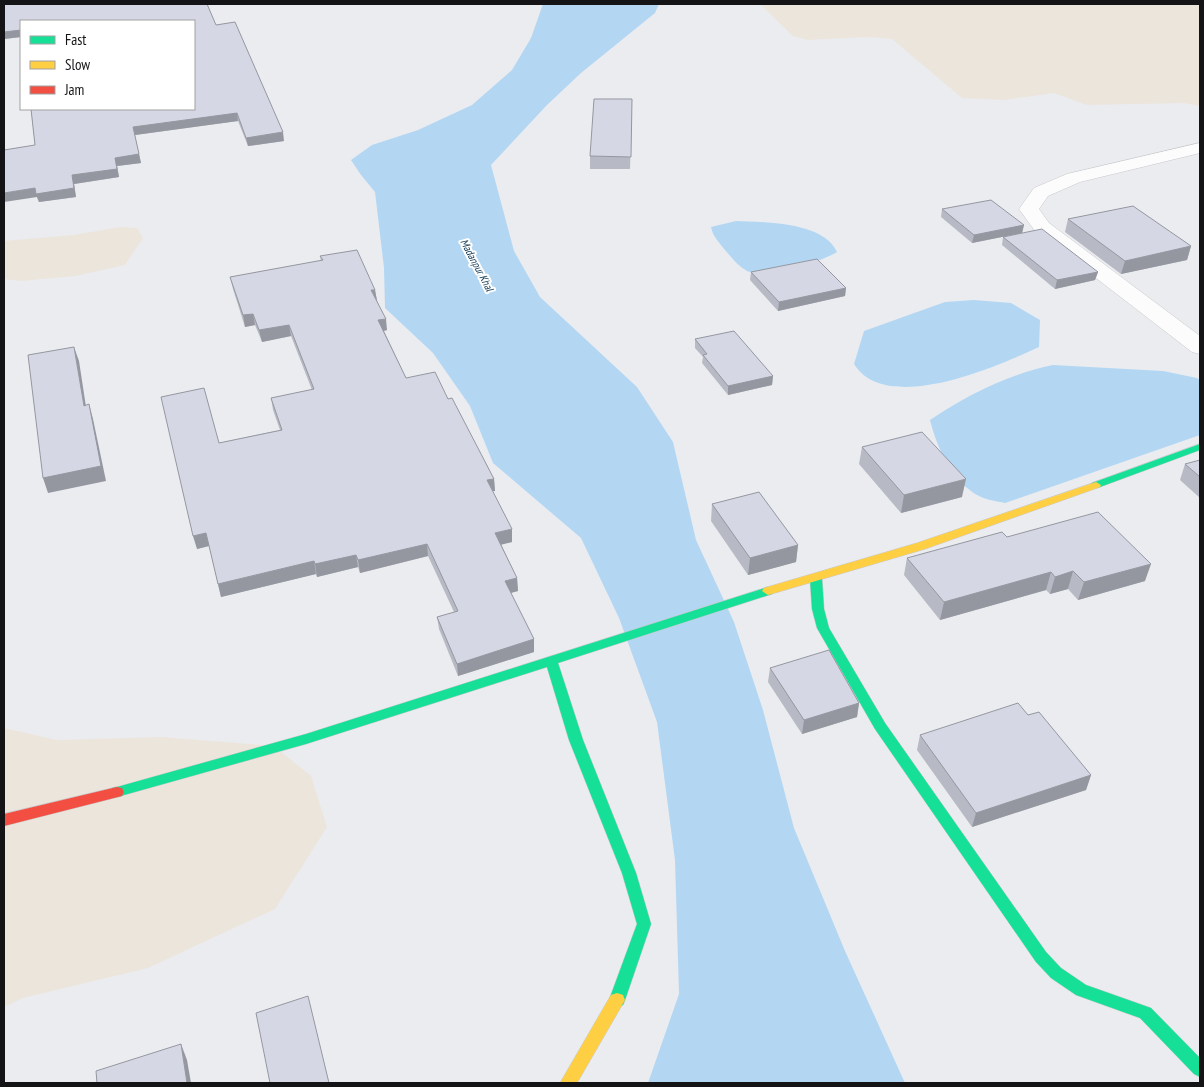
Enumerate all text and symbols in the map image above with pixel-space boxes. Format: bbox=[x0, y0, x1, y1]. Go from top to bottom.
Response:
legend bbox=[20, 20, 195, 110]
text: Fast bbox=[65, 30, 86, 49]
text: Slow bbox=[65, 55, 90, 74]
text: Jam bbox=[64, 80, 84, 99]
water label: Madanpur Khal bbox=[457, 236, 497, 295]

